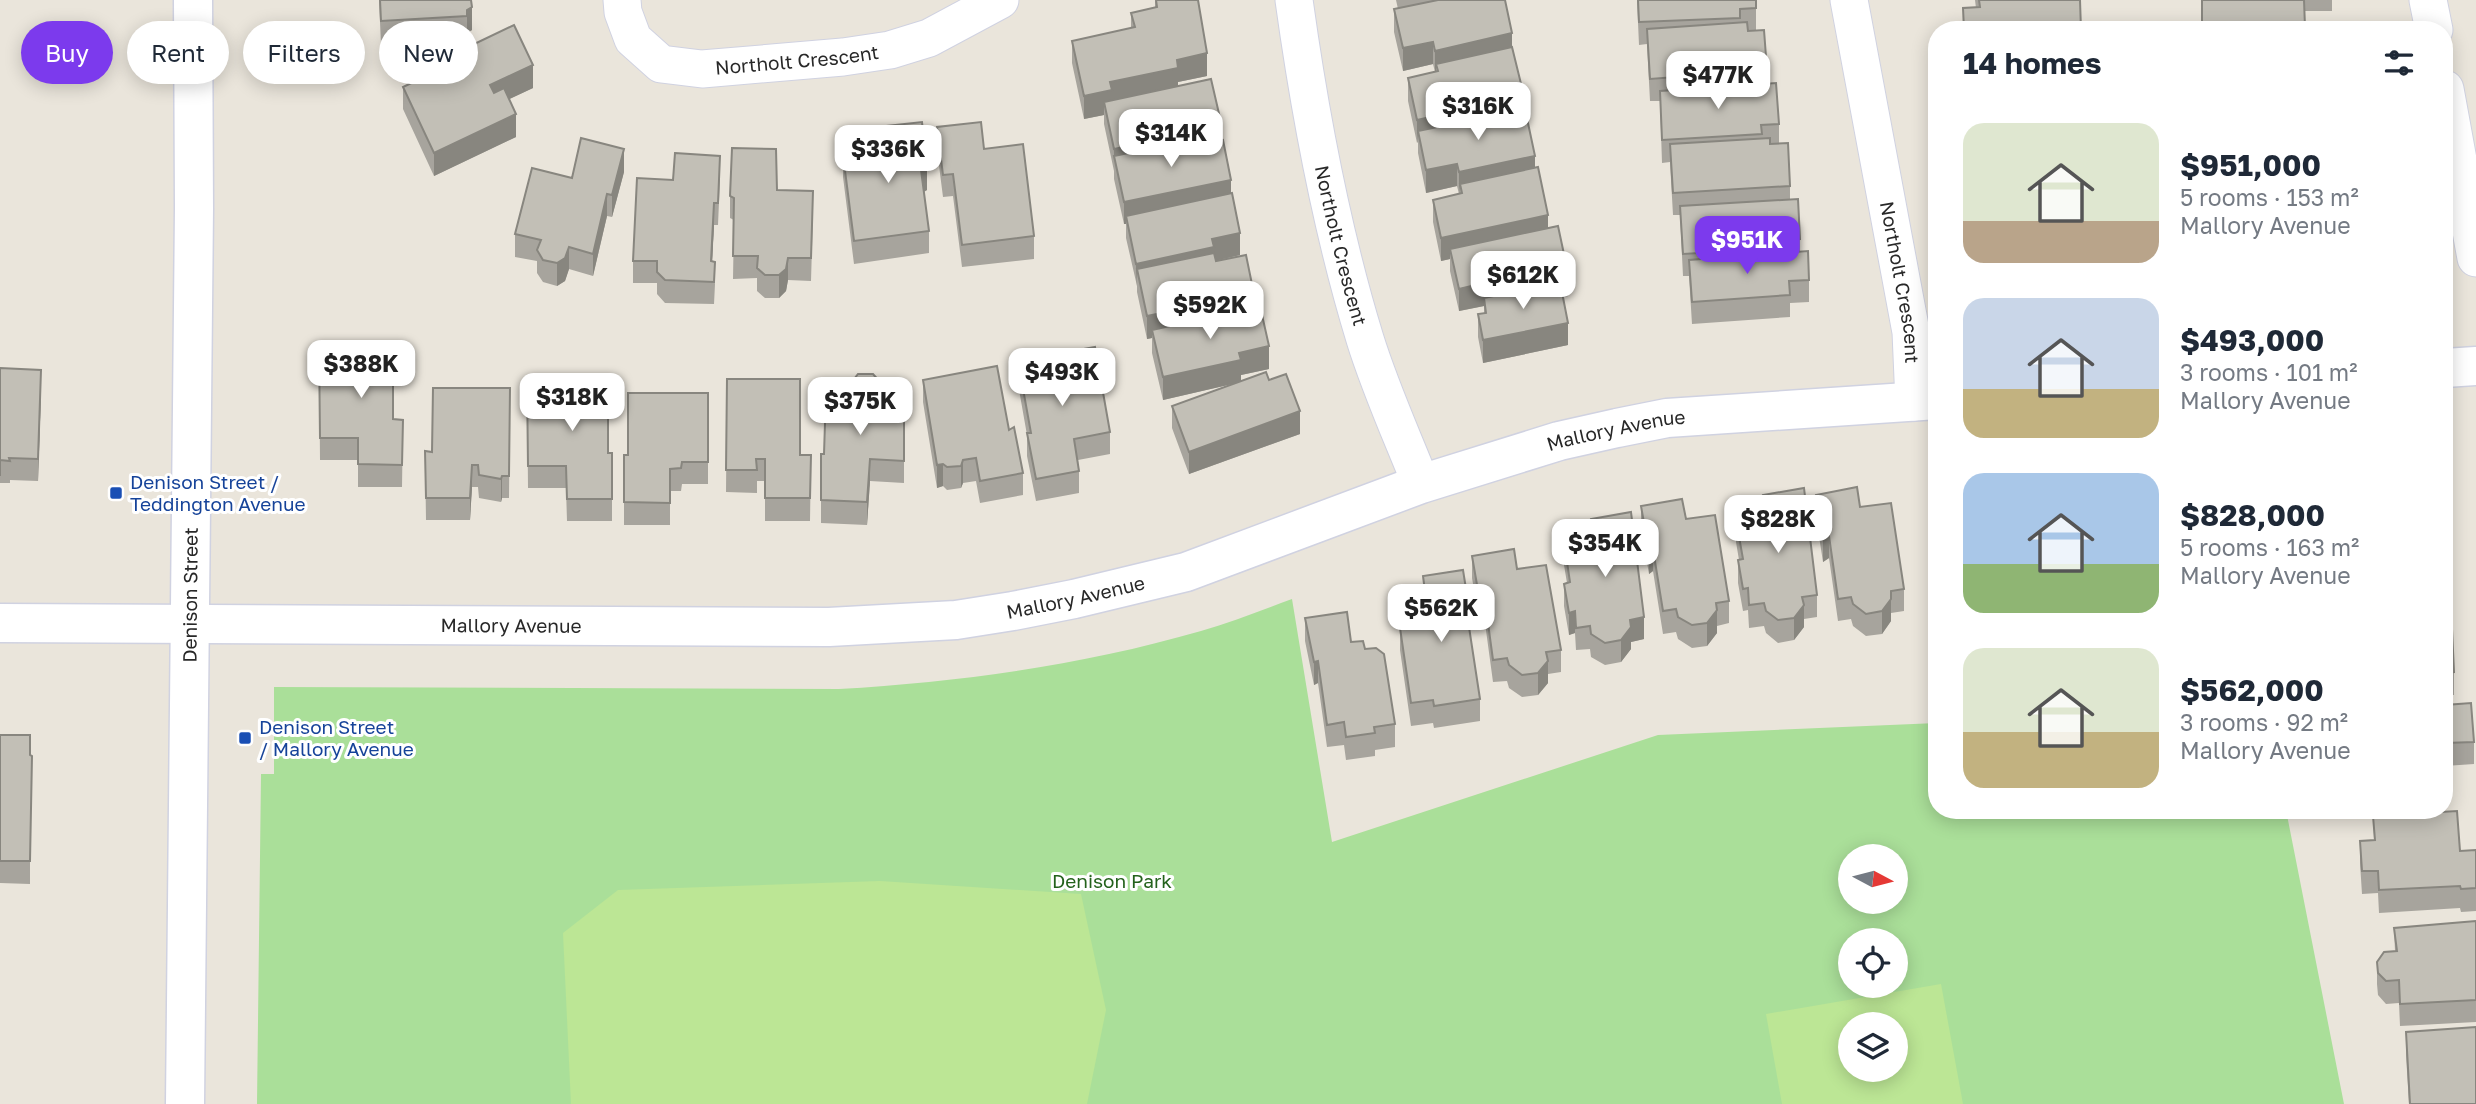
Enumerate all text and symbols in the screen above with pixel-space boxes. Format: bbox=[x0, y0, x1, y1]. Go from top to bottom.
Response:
chip: Buy bbox=[21, 21, 113, 84]
chip: Rent bbox=[127, 21, 229, 84]
chip: Filters bbox=[243, 21, 365, 84]
chip: New bbox=[379, 21, 478, 84]
street label: Northolt Crescent bbox=[714, 40, 880, 79]
icon: filters bbox=[2380, 44, 2418, 82]
text: 14 homes bbox=[1963, 45, 2102, 81]
pin: $477K bbox=[1669, 52, 1767, 111]
text: $477K bbox=[1682, 60, 1754, 88]
pin: $316K bbox=[1429, 82, 1527, 142]
text: $316K bbox=[1442, 91, 1514, 119]
pin: $314K bbox=[1122, 110, 1220, 169]
text: $314K bbox=[1135, 118, 1207, 146]
pin: $336K bbox=[839, 125, 937, 185]
text: $336K bbox=[851, 134, 925, 162]
text: $951,000 bbox=[2180, 147, 2321, 183]
icon: home bbox=[2019, 151, 2103, 235]
street label: Northolt Crescent bbox=[1311, 163, 1372, 328]
text: 5 rooms · 153 m² bbox=[2180, 183, 2359, 211]
street label: Northolt Crescent bbox=[1876, 199, 1924, 364]
text: Mallory Avenue bbox=[2180, 211, 2351, 239]
pin: $951K bbox=[1698, 216, 1796, 276]
text: $951K bbox=[1711, 225, 1783, 253]
pin: $612K bbox=[1474, 252, 1572, 311]
text: $612K bbox=[1487, 260, 1559, 288]
pin: $592K bbox=[1161, 282, 1259, 341]
text: $592K bbox=[1173, 290, 1247, 318]
text: $493,000 bbox=[2180, 322, 2324, 358]
icon: home bbox=[2019, 326, 2103, 410]
pin: $388K bbox=[312, 340, 410, 400]
pin: $493K bbox=[1013, 348, 1111, 408]
text: $388K bbox=[323, 349, 399, 377]
text: $493K bbox=[1024, 357, 1100, 385]
text: 3 rooms · 101 m² bbox=[2180, 358, 2357, 386]
pin: $318K bbox=[523, 374, 621, 433]
pin: $375K bbox=[811, 378, 909, 437]
text: $318K bbox=[536, 382, 608, 410]
text: $375K bbox=[824, 386, 896, 414]
text: Mallory Avenue bbox=[2180, 386, 2351, 414]
street label: Mallory Avenue bbox=[1544, 405, 1686, 455]
place label: Denison Street / Teddington Avenue bbox=[130, 470, 305, 515]
marker: Denison Street / Teddington Avenue bbox=[108, 485, 124, 501]
pin: $828K bbox=[1729, 496, 1827, 555]
text: $828,000 bbox=[2180, 497, 2325, 533]
icon: home bbox=[2019, 501, 2103, 585]
text: $828K bbox=[1740, 504, 1816, 532]
pin: $354K bbox=[1556, 520, 1654, 579]
street label: Denison Street bbox=[177, 527, 202, 663]
text: $354K bbox=[1568, 528, 1642, 556]
text: 5 rooms · 163 m² bbox=[2180, 533, 2359, 561]
text: Mallory Avenue bbox=[2180, 561, 2351, 589]
street label: Mallory Avenue bbox=[1004, 570, 1147, 623]
pin: $562K bbox=[1392, 584, 1490, 644]
text: $562K bbox=[1404, 593, 1478, 621]
street label: Mallory Avenue bbox=[440, 613, 582, 637]
text: $562,000 bbox=[2180, 672, 2324, 708]
icon: home bbox=[2019, 676, 2103, 760]
text: 3 rooms · 92 m² bbox=[2180, 708, 2348, 736]
place label: Denison Street / Mallory Avenue bbox=[259, 715, 414, 760]
marker: Denison Street / Mallory Avenue bbox=[237, 730, 253, 746]
text: Mallory Avenue bbox=[2180, 736, 2351, 764]
north arrow bbox=[1838, 844, 1908, 914]
map controls bbox=[1838, 844, 1908, 1082]
park label: Denison Park bbox=[1052, 869, 1172, 892]
button: locate bbox=[1838, 928, 1908, 998]
button: layers bbox=[1838, 1012, 1908, 1082]

